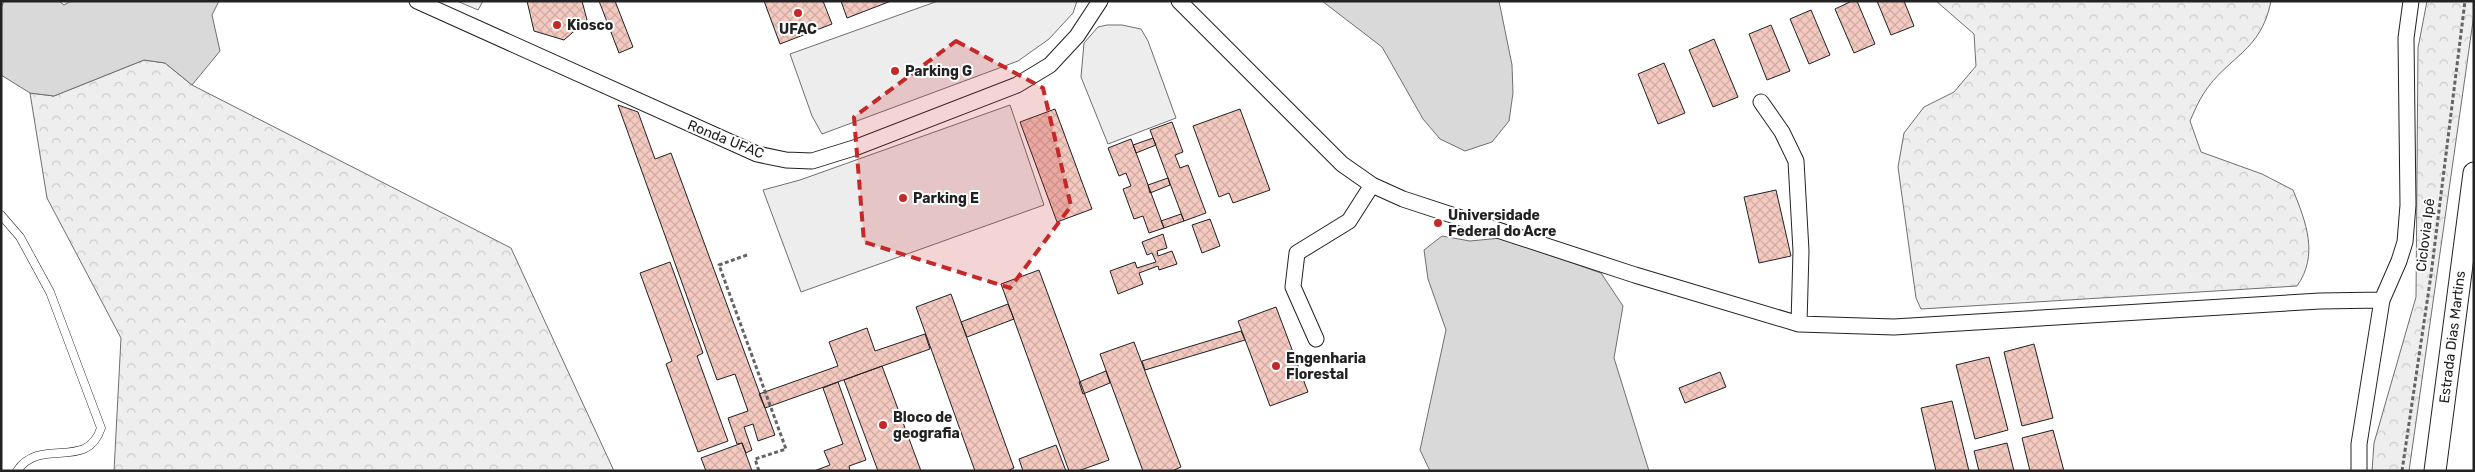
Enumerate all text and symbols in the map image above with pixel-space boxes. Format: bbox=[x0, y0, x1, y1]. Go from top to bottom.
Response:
marker: UFAC bbox=[792, 7, 804, 19]
place label: Kiosco bbox=[567, 17, 613, 34]
marker: Kiosco bbox=[551, 19, 563, 31]
place label: UFAC bbox=[779, 21, 817, 38]
place label: Parking G bbox=[905, 63, 972, 80]
marker: Parking G bbox=[889, 65, 901, 77]
street label: Ronda UFAC bbox=[685, 116, 767, 163]
place label: Parking E bbox=[913, 190, 979, 207]
marker: Parking E bbox=[897, 192, 909, 204]
street label: Ciclovia Ipê bbox=[2413, 197, 2438, 273]
place label: Universidade Federal do Acre bbox=[1448, 207, 1556, 240]
marker: Universidade Federal do Acre bbox=[1432, 217, 1444, 229]
street label: Estrada Dias Martins bbox=[2436, 270, 2469, 404]
place label: Engenharia Florestal bbox=[1286, 350, 1366, 383]
marker: Engenharia Florestal bbox=[1270, 360, 1282, 372]
place label: Bloco de geografia bbox=[893, 409, 960, 442]
marker: Bloco de geografia bbox=[877, 419, 889, 431]

